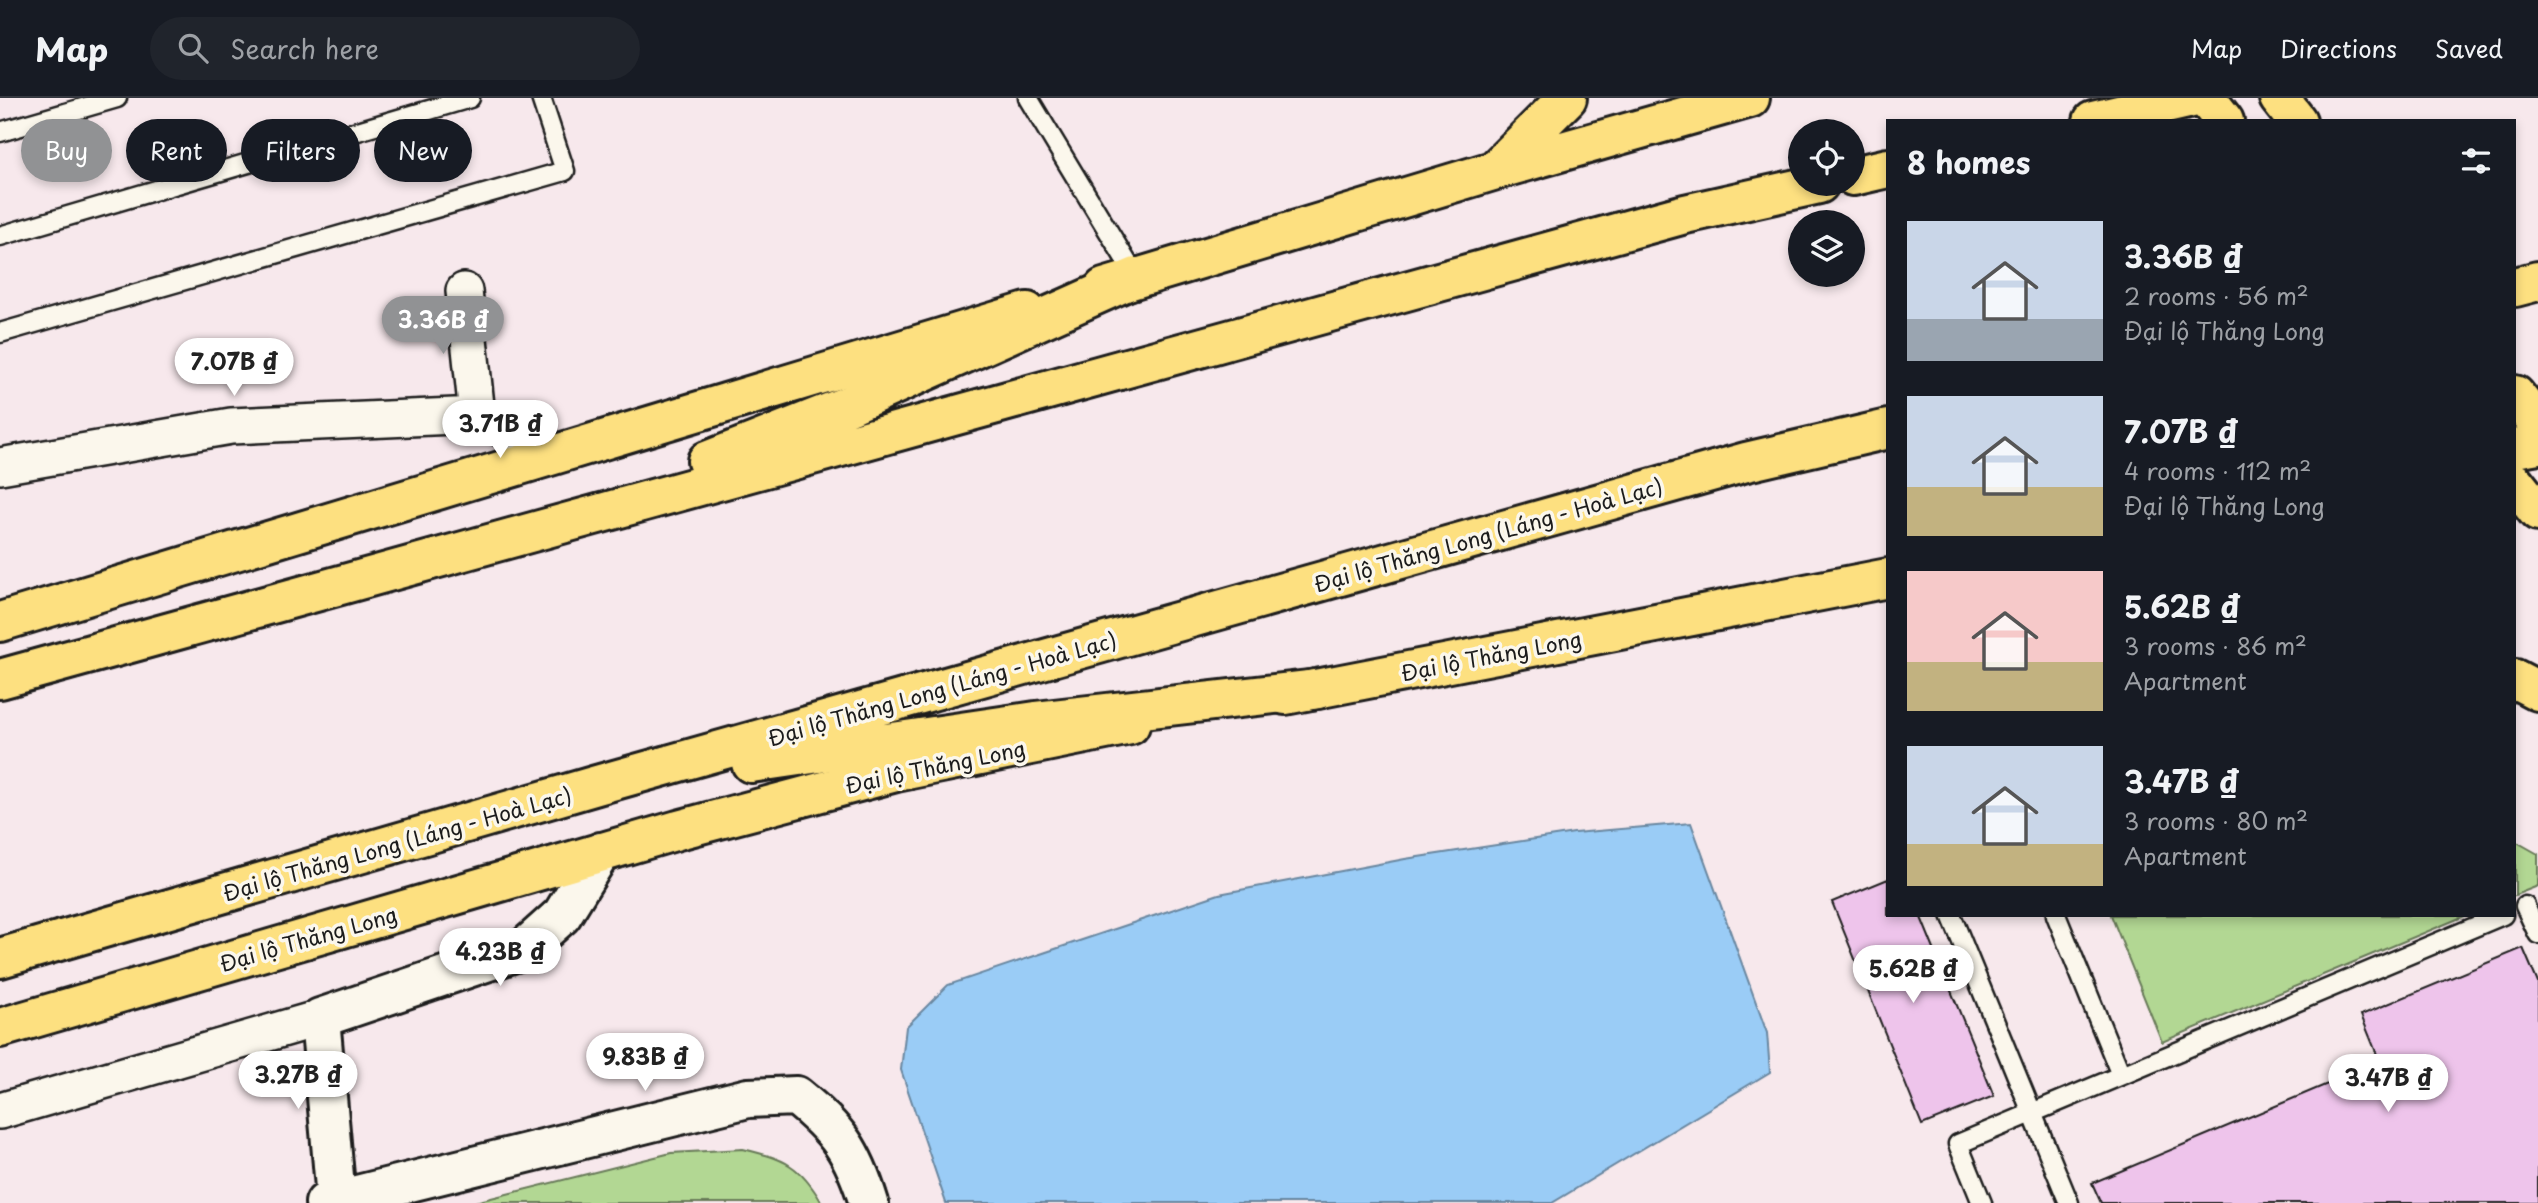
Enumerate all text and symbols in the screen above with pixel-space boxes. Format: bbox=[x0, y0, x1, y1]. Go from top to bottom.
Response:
search box bbox=[150, 17, 640, 80]
text: Map bbox=[35, 23, 108, 73]
icon: search bbox=[174, 29, 212, 67]
text: Search here bbox=[230, 29, 379, 68]
text: Map bbox=[2191, 30, 2242, 66]
text: Directions bbox=[2280, 30, 2397, 66]
text: Saved bbox=[2435, 30, 2503, 66]
chip: Buy bbox=[21, 119, 112, 182]
chip: Rent bbox=[126, 119, 227, 182]
chip: Filters bbox=[241, 119, 360, 182]
chip: New bbox=[374, 119, 472, 182]
map controls bbox=[1788, 119, 1865, 287]
button: locate bbox=[1788, 119, 1865, 196]
text: 8 homes bbox=[1907, 139, 2030, 184]
icon: filters bbox=[2457, 142, 2495, 180]
button: layers bbox=[1788, 210, 1865, 287]
text: 3.36B ₫ bbox=[2124, 233, 2242, 278]
icon: home bbox=[1963, 249, 2047, 333]
text: 2 rooms · 56 m² bbox=[2124, 278, 2309, 313]
pin: 3.36B ₫ bbox=[378, 296, 508, 356]
text: 3.36B ₫ bbox=[398, 301, 488, 336]
text: Đại lộ Thăng Long bbox=[2124, 313, 2325, 348]
pin: 7.07B ₫ bbox=[169, 338, 299, 398]
text: 7.07B ₫ bbox=[191, 343, 277, 378]
pin: 3.71B ₫ bbox=[435, 400, 565, 460]
text: 3.71B ₫ bbox=[458, 405, 542, 440]
text: 7.07B ₫ bbox=[2124, 408, 2237, 453]
icon: home bbox=[1963, 424, 2047, 508]
text: 4 rooms · 112 m² bbox=[2124, 453, 2311, 488]
street label: Đại lộ Thăng Long (Láng - Hoà Lạc) bbox=[1310, 469, 1666, 599]
text: Đại lộ Thăng Long bbox=[2124, 488, 2325, 523]
text: 5.62B ₫ bbox=[2124, 583, 2239, 628]
icon: home bbox=[1963, 599, 2047, 683]
street label: Đại lộ Thăng Long bbox=[1398, 622, 1584, 688]
street label: Đại lộ Thăng Long (Láng - Hoà Lạc) bbox=[764, 623, 1120, 753]
text: 3 rooms · 86 m² bbox=[2124, 628, 2307, 663]
text: Apartment bbox=[2124, 663, 2247, 698]
street label: Đại lộ Thăng Long bbox=[842, 731, 1028, 801]
text: 3.47B ₫ bbox=[2124, 758, 2238, 803]
icon: home bbox=[1963, 774, 2047, 858]
street label: Đại lộ Thăng Long (Láng - Hoà Lạc) bbox=[219, 778, 575, 908]
text: 3 rooms · 80 m² bbox=[2124, 803, 2308, 838]
text: Apartment bbox=[2124, 838, 2247, 873]
street label: Đại lộ Thăng Long bbox=[216, 897, 400, 979]
pin: 4.23B ₫ bbox=[435, 928, 565, 988]
text: 4.23B ₫ bbox=[455, 933, 545, 968]
pin: 5.62B ₫ bbox=[1848, 946, 1978, 1005]
text: 5.62B ₫ bbox=[1869, 950, 1957, 985]
pin: 9.83B ₫ bbox=[580, 1034, 710, 1093]
text: 9.83B ₫ bbox=[602, 1038, 688, 1073]
pin: 3.27B ₫ bbox=[233, 1052, 363, 1111]
pin: 3.47B ₫ bbox=[2323, 1054, 2453, 1114]
text: 3.27B ₫ bbox=[254, 1056, 342, 1091]
text: 3.47B ₫ bbox=[2344, 1059, 2432, 1094]

